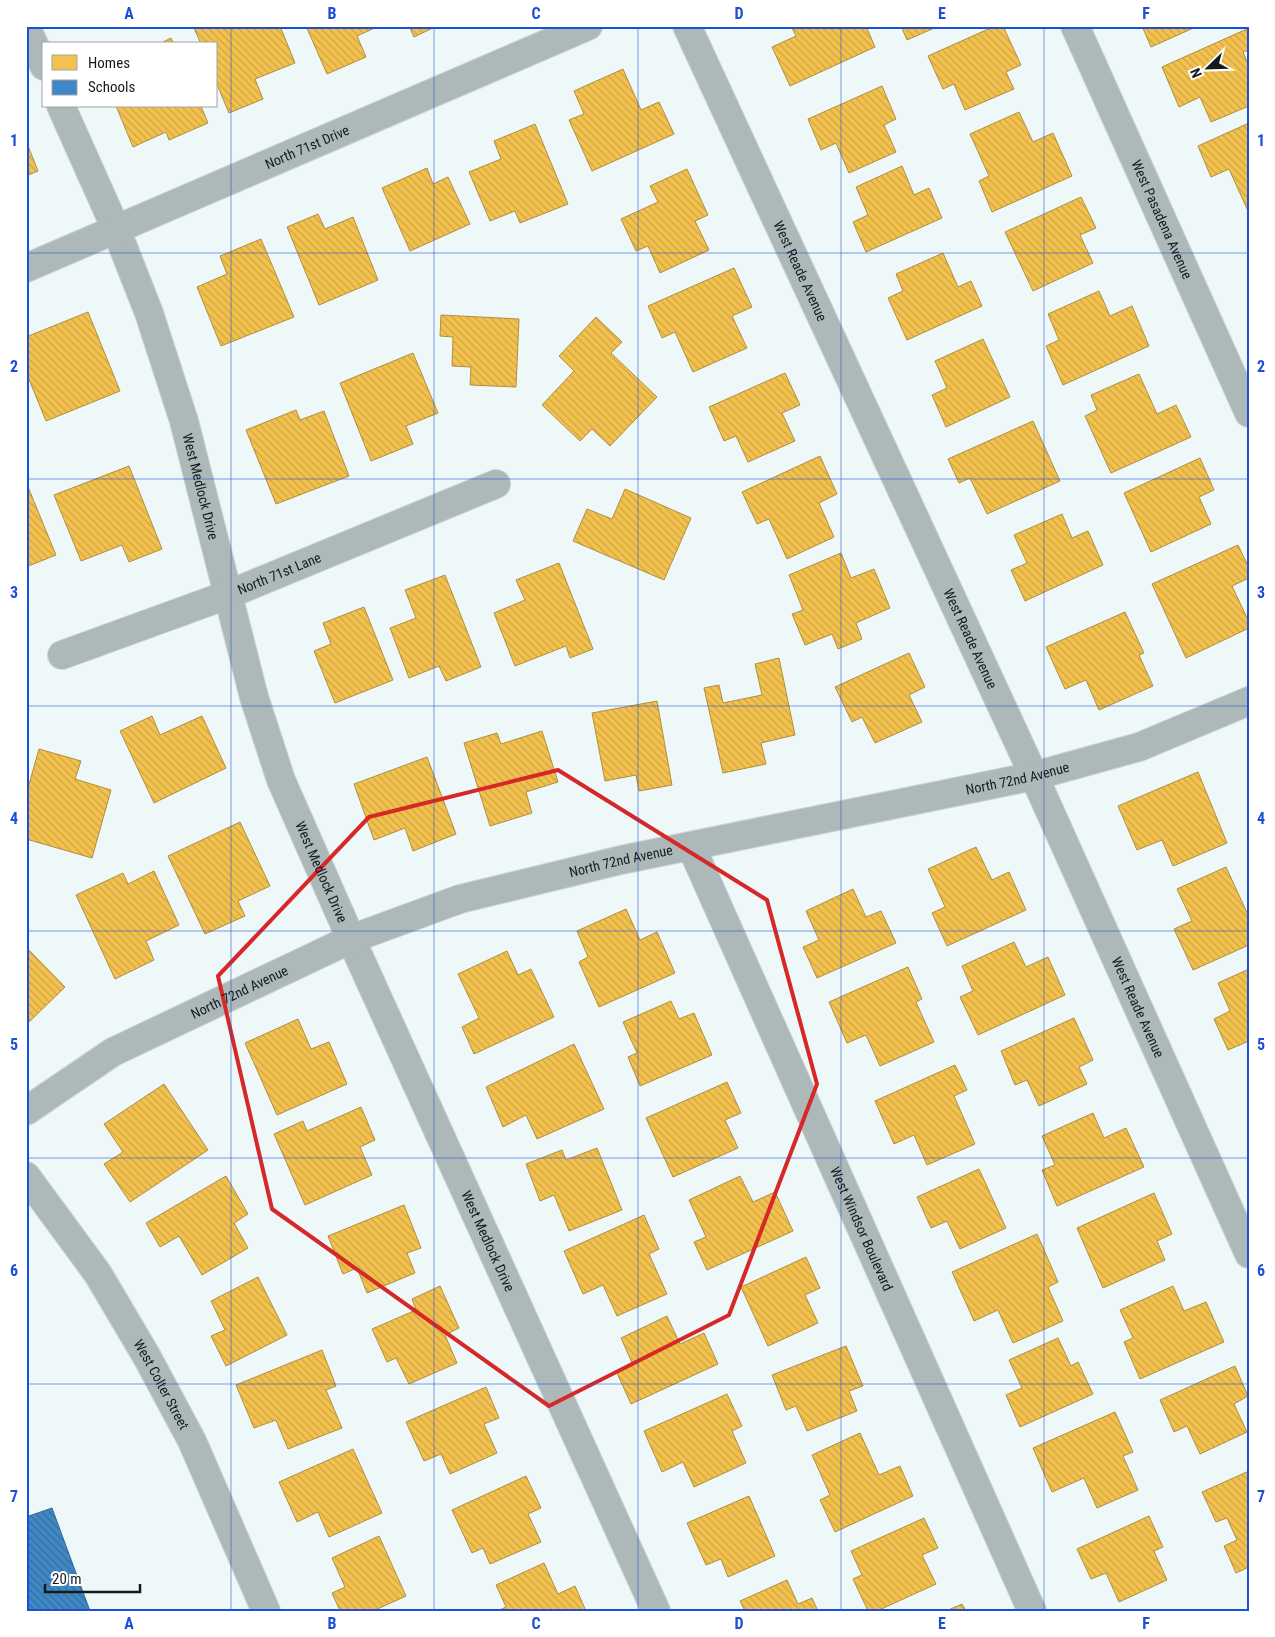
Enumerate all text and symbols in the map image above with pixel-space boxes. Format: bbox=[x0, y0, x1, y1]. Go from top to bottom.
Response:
text: A bbox=[124, 4, 134, 23]
text: B bbox=[328, 4, 337, 23]
text: C bbox=[531, 4, 541, 23]
text: D bbox=[734, 4, 744, 23]
text: E bbox=[938, 4, 946, 23]
text: F bbox=[1142, 4, 1150, 23]
legend bbox=[42, 42, 218, 108]
north arrow bbox=[1182, 42, 1232, 92]
text: Homes bbox=[88, 54, 130, 72]
text: N bbox=[1187, 66, 1205, 80]
text: Schools bbox=[88, 78, 135, 96]
street label: North 71st Drive bbox=[263, 122, 352, 172]
text: 1 bbox=[10, 131, 18, 150]
text: 1 bbox=[1257, 131, 1265, 150]
street label: West Pasadena Avenue bbox=[1128, 157, 1196, 282]
street label: West Reade Avenue bbox=[770, 218, 831, 324]
text: 2 bbox=[10, 357, 18, 376]
text: 2 bbox=[1257, 357, 1265, 376]
street label: West Medlock Drive bbox=[179, 432, 222, 542]
street label: North 71st Lane bbox=[235, 549, 324, 598]
text: 3 bbox=[10, 583, 18, 602]
text: 3 bbox=[1257, 583, 1265, 602]
street label: West Reade Avenue bbox=[940, 586, 1001, 692]
street label: North 72nd Avenue bbox=[964, 759, 1071, 798]
text: 4 bbox=[10, 809, 18, 828]
text: 4 bbox=[1257, 809, 1265, 828]
street label: West Medlock Drive bbox=[292, 819, 351, 925]
street label: North 72nd Avenue bbox=[567, 842, 674, 880]
street label: West Reade Avenue bbox=[1108, 955, 1168, 1060]
street label: North 72nd Avenue bbox=[188, 962, 291, 1022]
text: 5 bbox=[10, 1035, 18, 1054]
text: 5 bbox=[1257, 1035, 1265, 1054]
street label: West Windsor Boulevard bbox=[827, 1164, 896, 1293]
street label: West Medlock Drive bbox=[458, 1188, 518, 1294]
text: 6 bbox=[10, 1261, 18, 1280]
text: 6 bbox=[1257, 1261, 1265, 1280]
street label: West Colter Street bbox=[130, 1337, 192, 1432]
text: 7 bbox=[10, 1487, 18, 1506]
text: 7 bbox=[1257, 1487, 1265, 1506]
scale bar bbox=[45, 1562, 140, 1594]
text: 20 m bbox=[52, 1570, 82, 1588]
text: A bbox=[124, 1614, 134, 1633]
text: B bbox=[328, 1614, 337, 1633]
text: C bbox=[531, 1614, 541, 1633]
text: D bbox=[734, 1614, 744, 1633]
text: E bbox=[938, 1614, 946, 1633]
text: F bbox=[1142, 1614, 1150, 1633]

